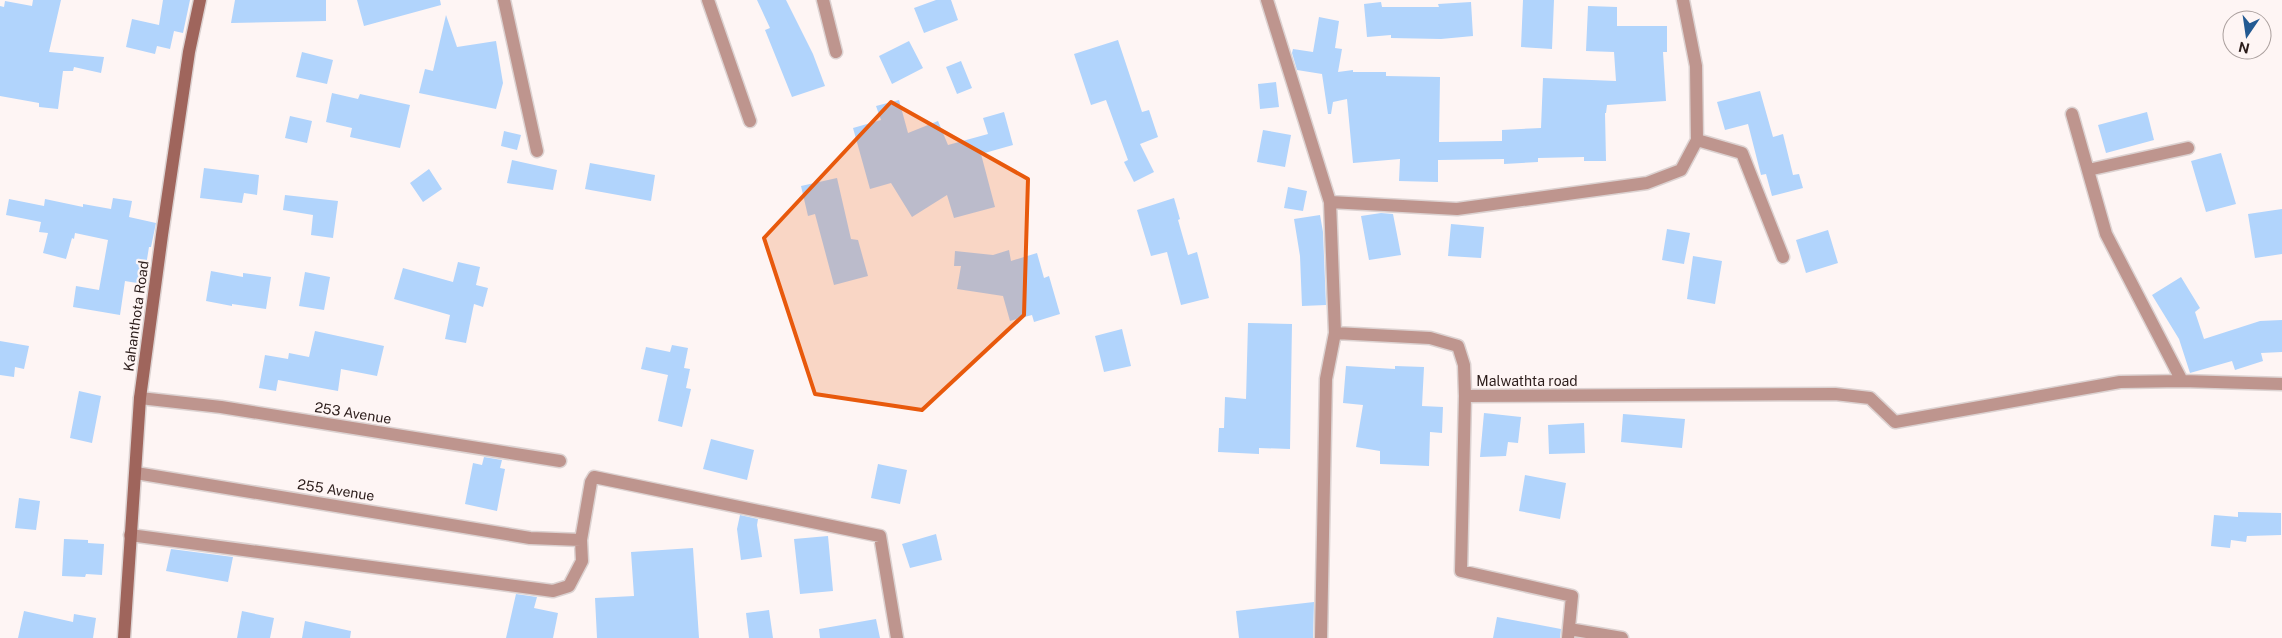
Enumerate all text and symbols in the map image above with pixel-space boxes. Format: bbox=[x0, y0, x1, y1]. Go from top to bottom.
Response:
north arrow bbox=[2222, 10, 2272, 60]
text: N bbox=[2237, 39, 2251, 57]
street label: Kahanthota Road bbox=[120, 260, 152, 372]
street label: Malwathta road bbox=[1476, 373, 1578, 389]
street label: 253 Avenue bbox=[313, 399, 393, 427]
street label: 255 Avenue bbox=[296, 476, 376, 504]

